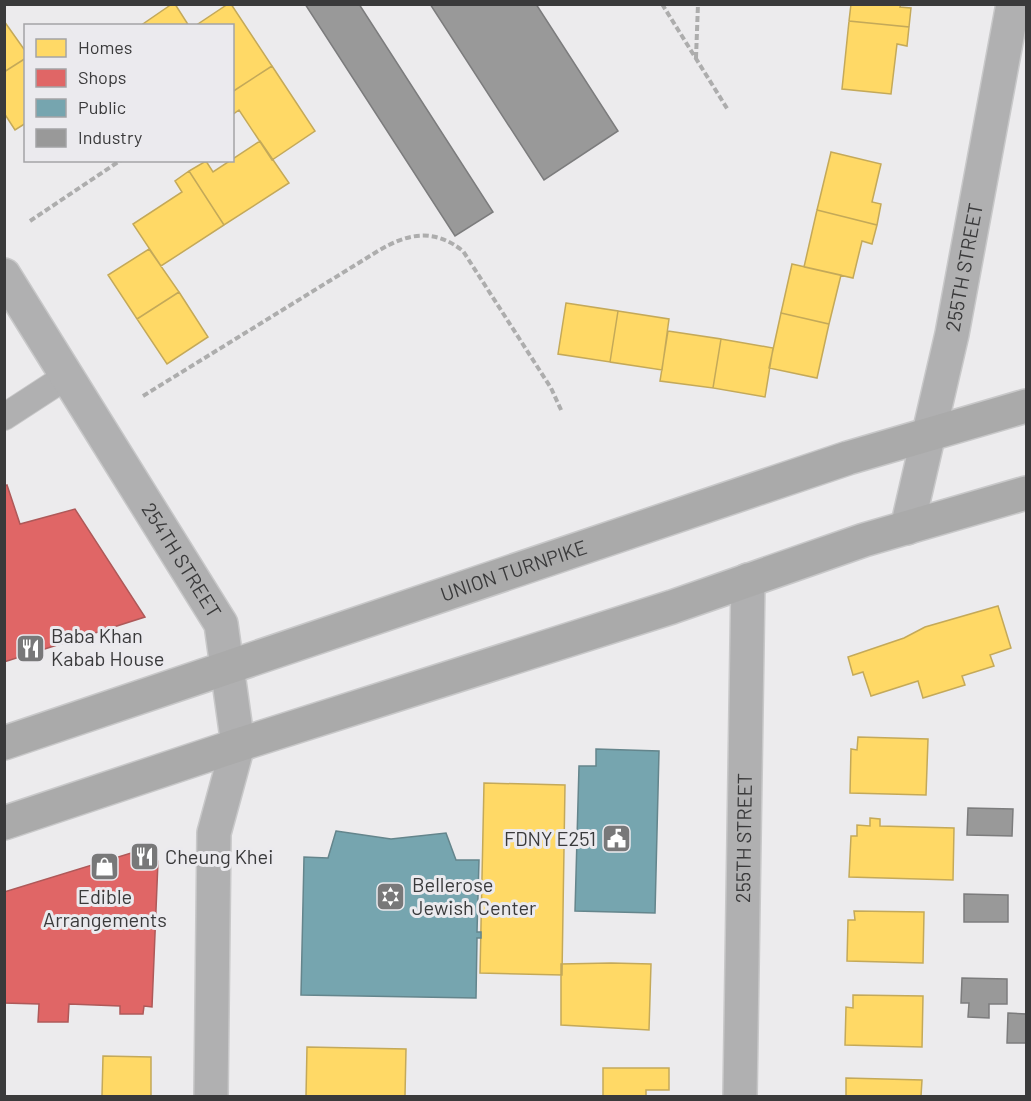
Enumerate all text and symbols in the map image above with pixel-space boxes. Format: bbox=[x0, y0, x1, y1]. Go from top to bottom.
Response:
legend bbox=[24, 24, 234, 162]
text: Homes bbox=[78, 36, 132, 58]
text: Shops bbox=[78, 66, 127, 88]
text: Public bbox=[78, 96, 126, 118]
text: Industry bbox=[78, 126, 142, 148]
street label: 255TH STREET bbox=[940, 201, 987, 333]
street label: 254TH STREET bbox=[137, 498, 227, 622]
street label: UNION TURNPIKE bbox=[437, 534, 590, 606]
place label: Baba Khan Kabab House bbox=[51, 623, 164, 670]
restaurant icon: Baba Khan Kabab House bbox=[14, 632, 46, 664]
street label: 255TH STREET bbox=[730, 773, 756, 903]
public building icon: FDNY E251 bbox=[601, 823, 633, 855]
place label: FDNY E251 bbox=[504, 826, 596, 850]
restaurant icon: Cheung Khei bbox=[128, 841, 160, 873]
place label: Cheung Khei bbox=[165, 844, 273, 868]
shop icon: Edible Arrangements bbox=[89, 850, 121, 882]
place label: Bellerose Jewish Center bbox=[412, 872, 536, 919]
synagogue icon: Bellerose Jewish Center bbox=[375, 880, 407, 912]
place label: Edible Arrangements bbox=[43, 884, 167, 931]

